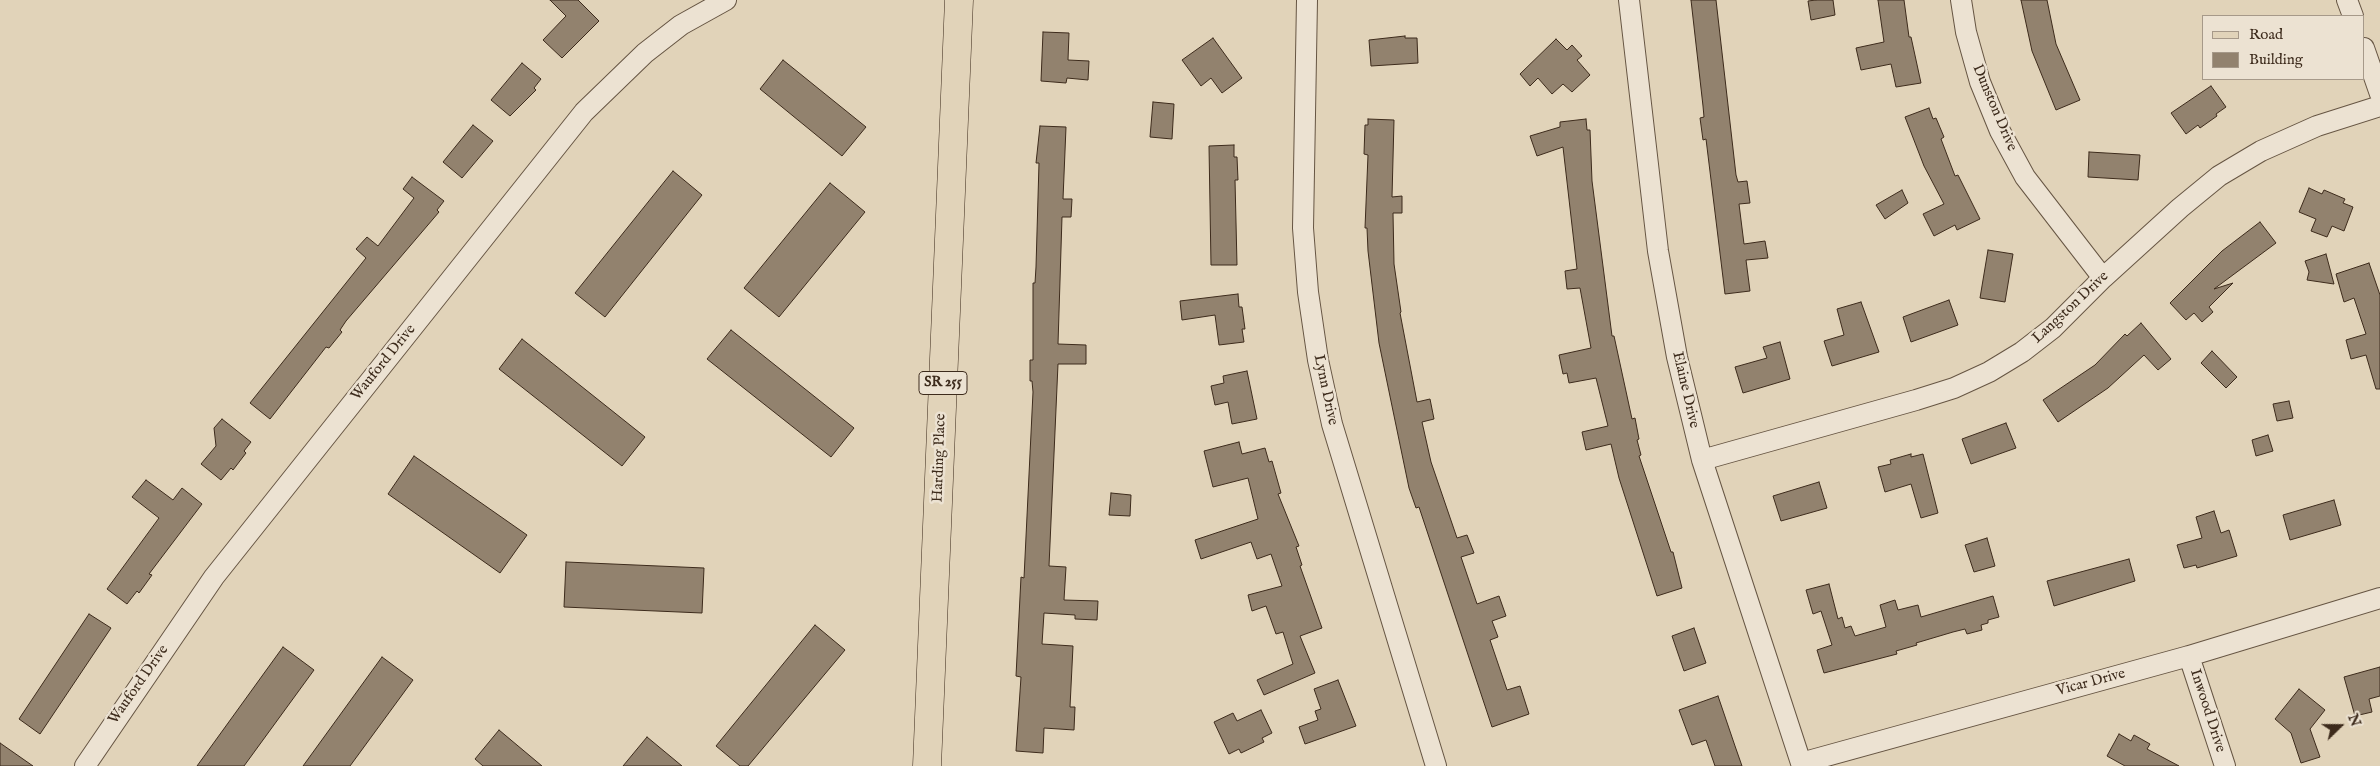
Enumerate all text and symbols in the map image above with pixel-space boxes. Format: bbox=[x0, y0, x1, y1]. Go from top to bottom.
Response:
legend bbox=[2202, 15, 2365, 80]
text: Road bbox=[2249, 25, 2283, 44]
text: Building bbox=[2249, 50, 2303, 69]
street label: Dunston Drive bbox=[1968, 62, 2020, 154]
street label: Langston Drive bbox=[2029, 268, 2113, 348]
street label: Wauford Drive bbox=[348, 321, 420, 405]
street label: Elaine Drive bbox=[1667, 350, 1703, 430]
street label: Lynn Drive bbox=[1309, 353, 1341, 427]
road number: SR 255 bbox=[919, 372, 967, 394]
street label: Harding Place bbox=[929, 413, 951, 503]
street label: Wauford Drive bbox=[105, 642, 173, 728]
street label: Vicar Drive bbox=[2055, 665, 2127, 701]
street label: Inwood Drive bbox=[2185, 667, 2229, 755]
north arrow bbox=[2315, 701, 2365, 751]
text: N bbox=[2343, 711, 2365, 729]

